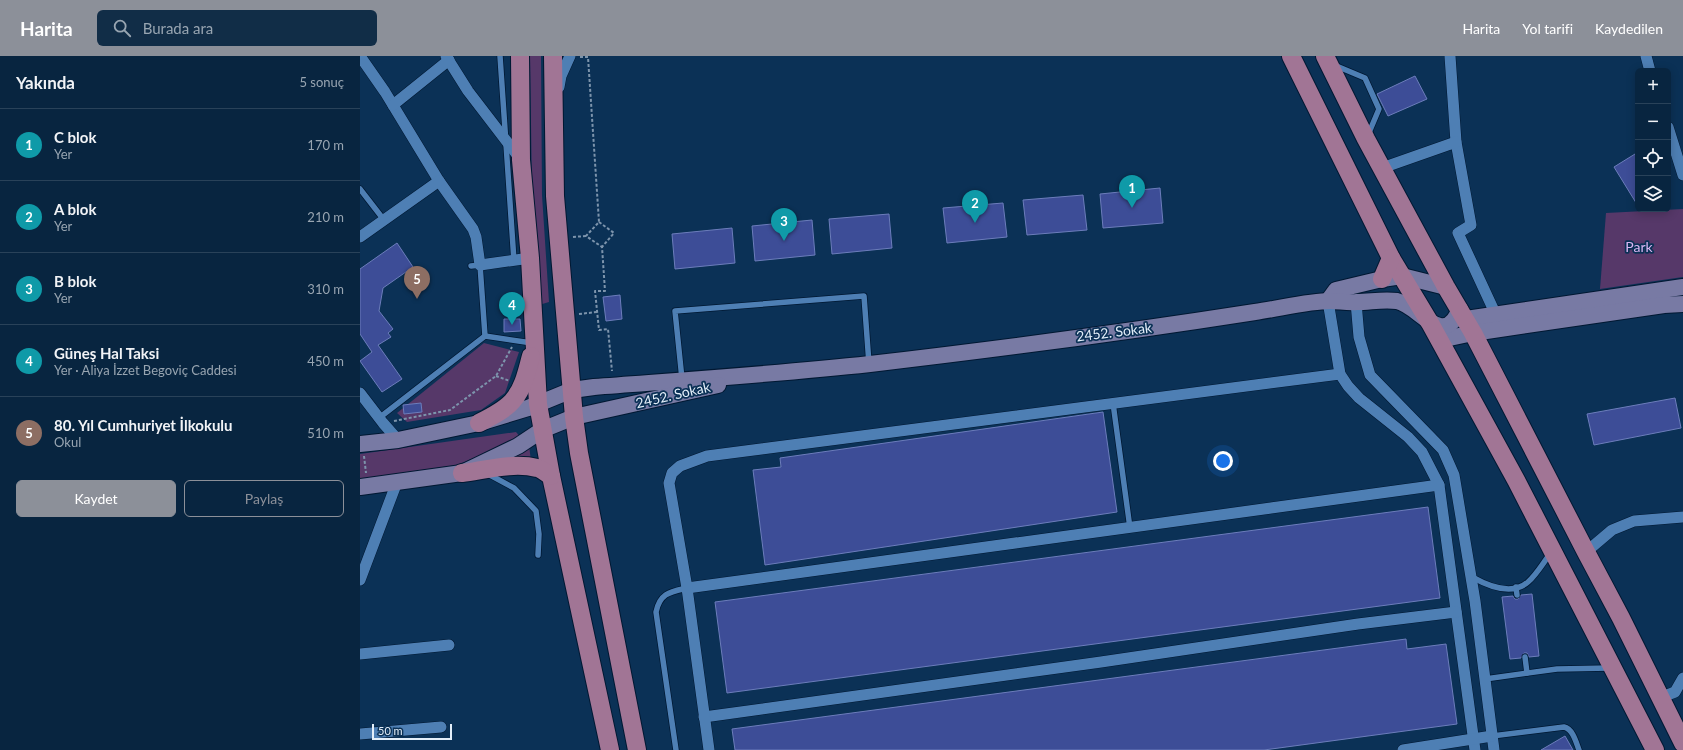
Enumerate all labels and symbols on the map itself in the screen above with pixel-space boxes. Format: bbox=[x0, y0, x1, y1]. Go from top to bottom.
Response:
pin: 1 bbox=[1119, 175, 1145, 208]
pin: 2 bbox=[962, 190, 988, 223]
pin: 3 bbox=[771, 208, 797, 241]
park label: Park bbox=[1625, 238, 1654, 255]
pin: 5 bbox=[404, 266, 430, 299]
pin: 4 bbox=[499, 292, 525, 325]
street label: 2452. Sokak bbox=[1075, 318, 1154, 345]
street label: 2452. Sokak bbox=[634, 377, 713, 411]
your location bbox=[1213, 451, 1233, 471]
scale bar bbox=[372, 722, 452, 741]

